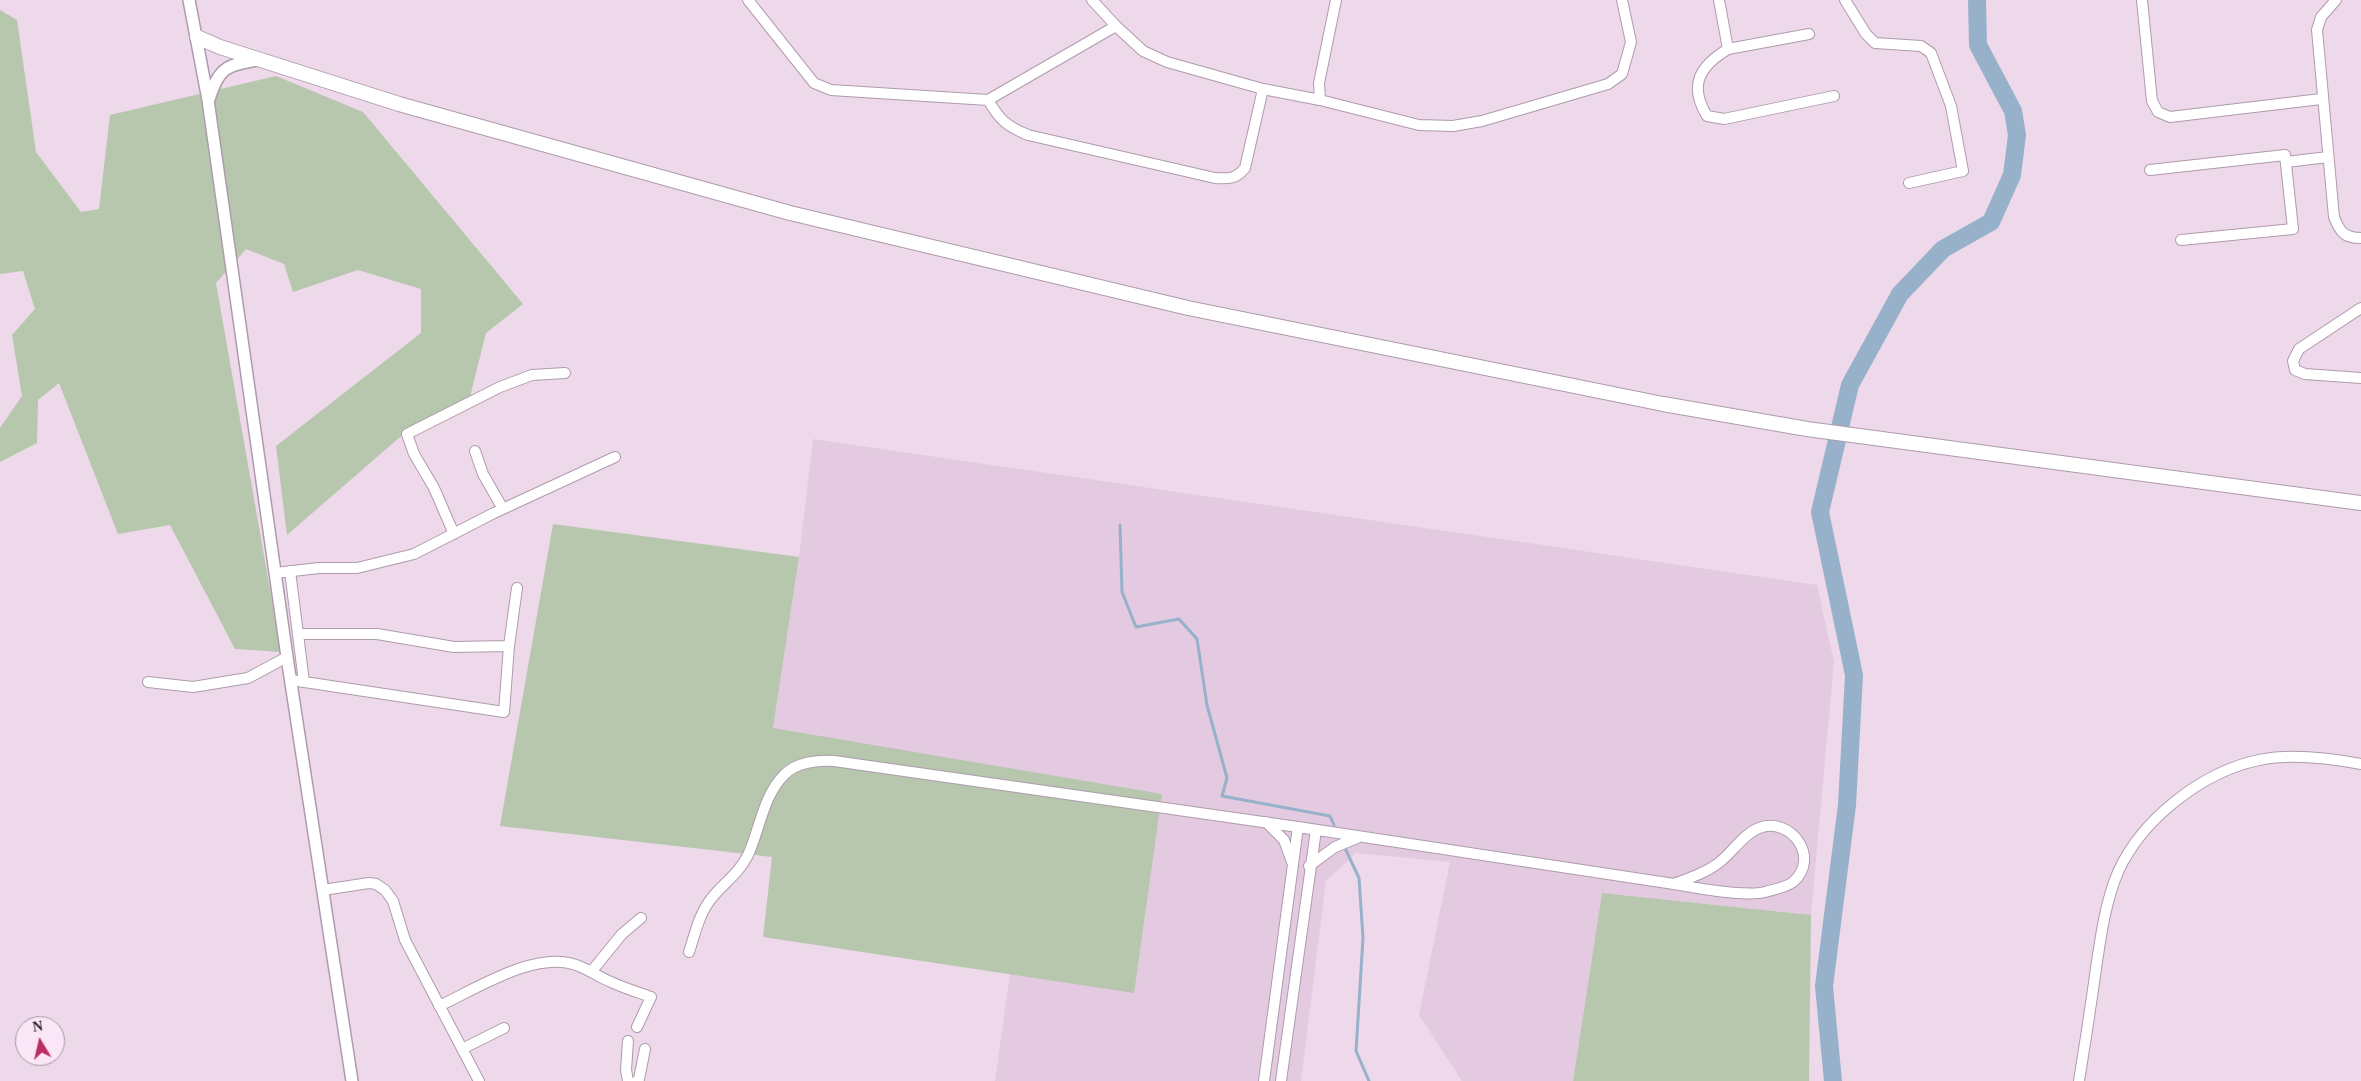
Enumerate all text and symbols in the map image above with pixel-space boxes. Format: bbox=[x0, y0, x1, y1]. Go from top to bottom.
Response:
north arrow bbox=[15, 1016, 65, 1066]
text: N bbox=[32, 1018, 44, 1035]

